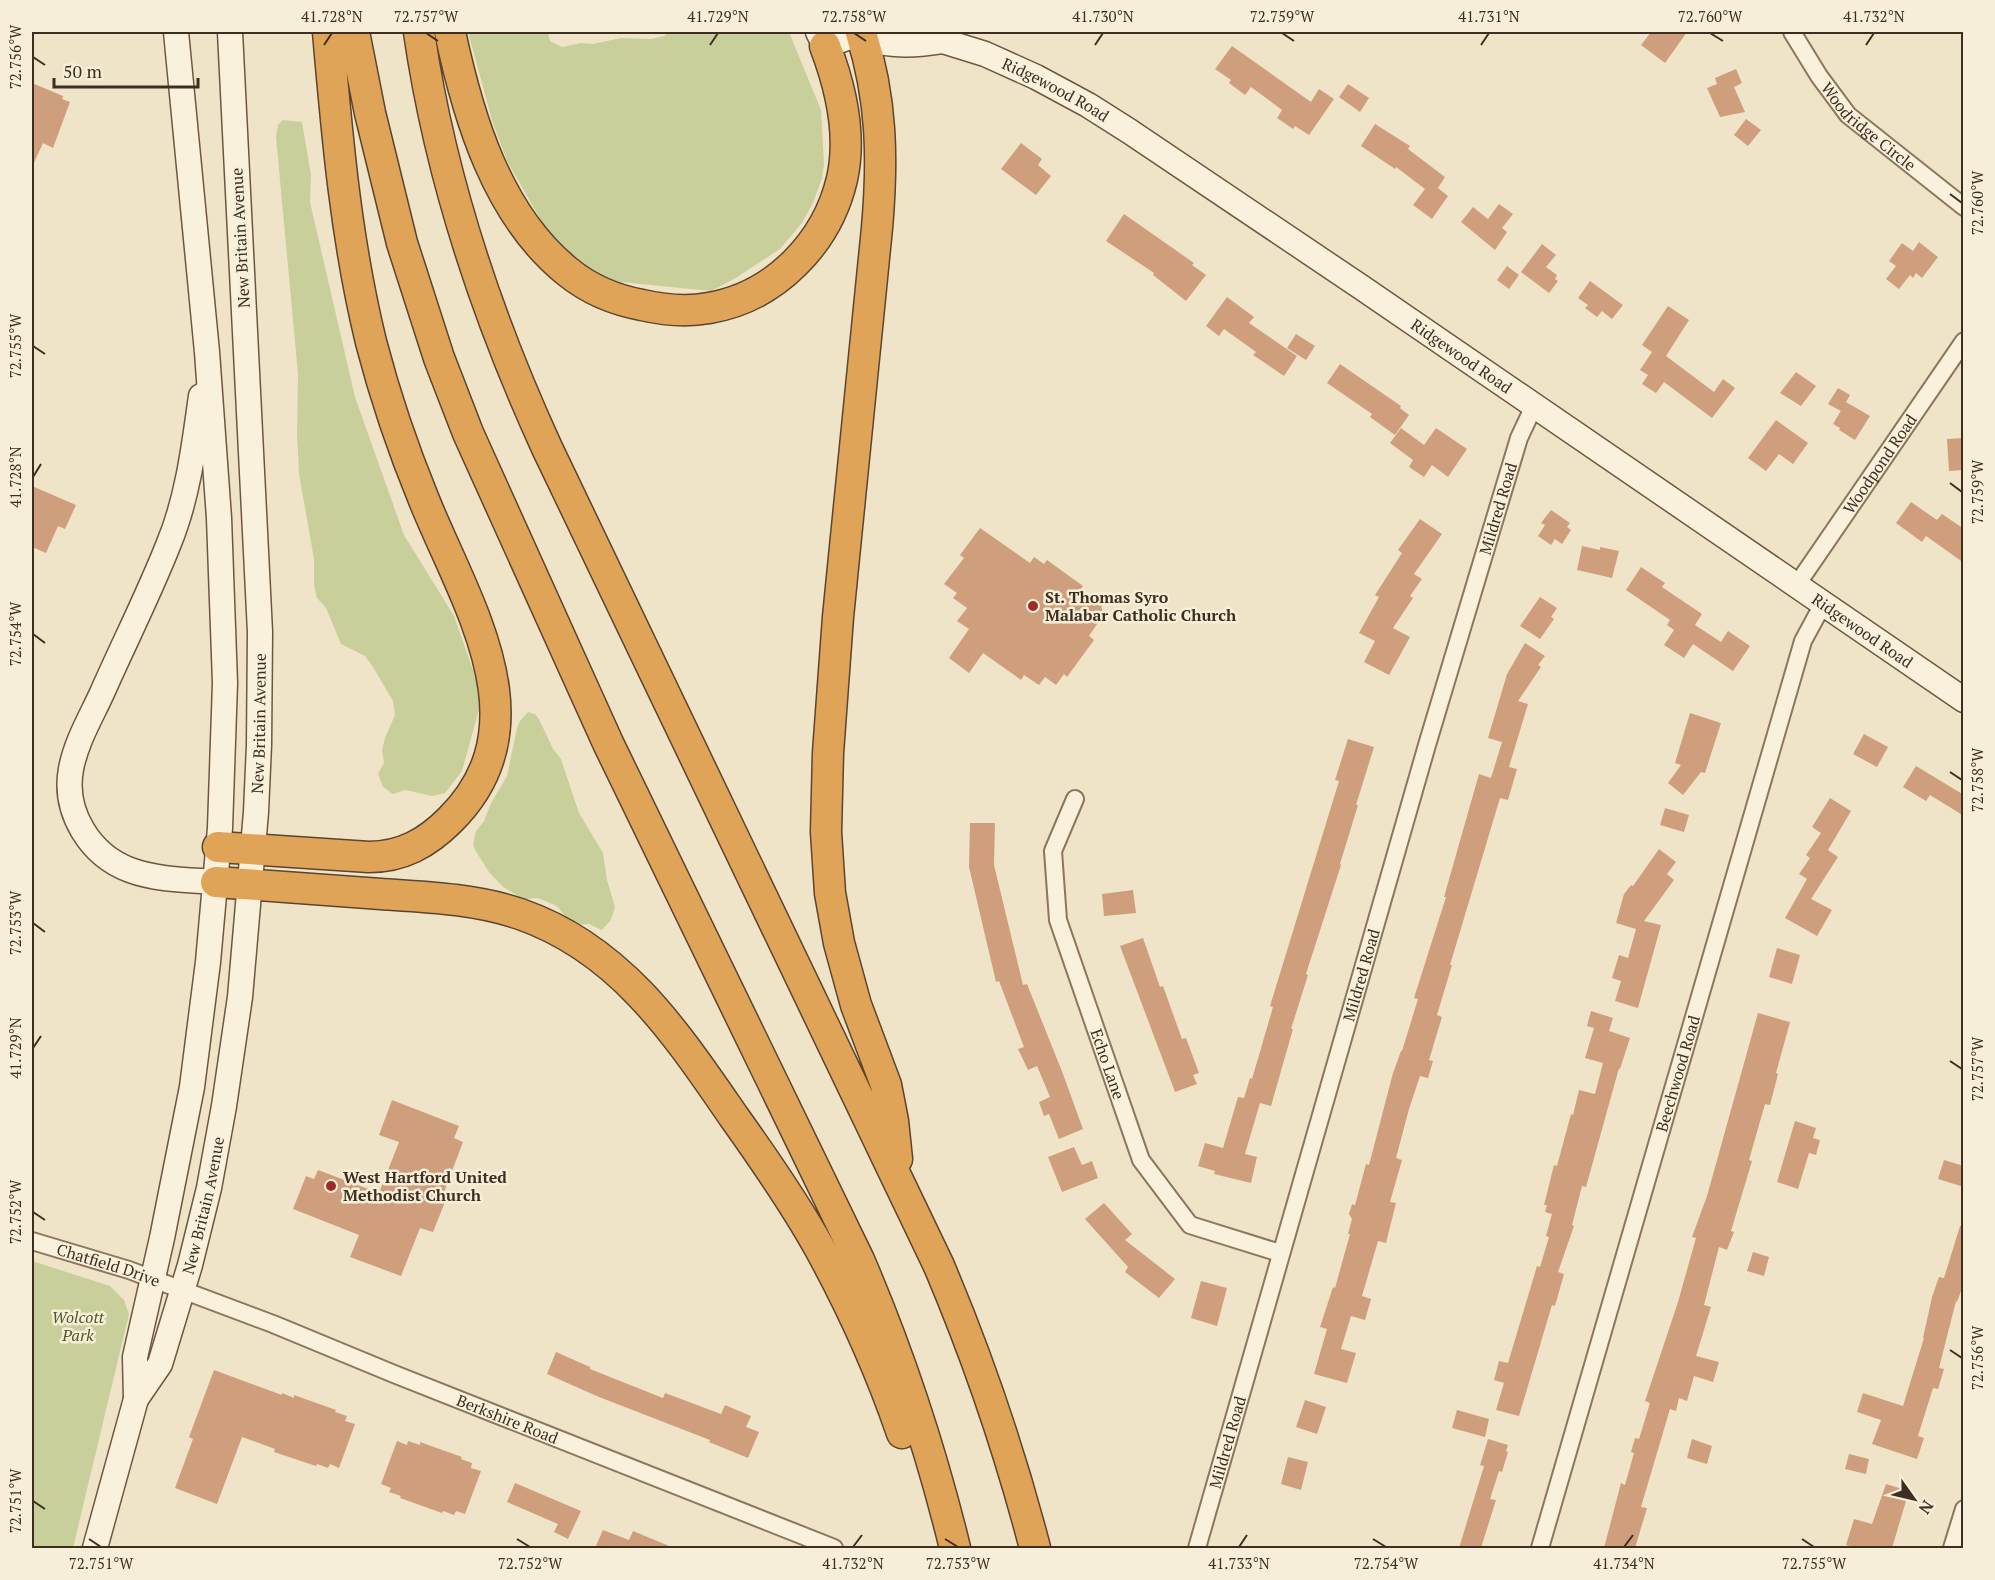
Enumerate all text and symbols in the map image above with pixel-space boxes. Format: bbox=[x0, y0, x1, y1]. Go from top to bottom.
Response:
text: 41.728°N bbox=[301, 6, 363, 26]
text: 72.757°W bbox=[394, 6, 459, 26]
text: 41.729°N bbox=[687, 6, 749, 26]
text: 72.758°W bbox=[822, 6, 887, 26]
text: 41.730°N bbox=[1072, 6, 1134, 26]
text: 72.759°W bbox=[1250, 6, 1315, 26]
text: 41.731°N bbox=[1458, 6, 1520, 26]
text: 72.760°W bbox=[1678, 6, 1743, 26]
text: 41.732°N bbox=[1843, 6, 1905, 26]
text: 72.756°W bbox=[5, 24, 25, 89]
scale bar bbox=[54, 51, 198, 89]
street label: Ridgewood Road bbox=[999, 52, 1113, 127]
text: 50 m bbox=[63, 59, 103, 83]
street label: Woodridge Circle bbox=[1816, 78, 1921, 176]
street label: New Britain Avenue bbox=[225, 167, 255, 309]
text: 72.760°W bbox=[1967, 170, 1987, 235]
text: 72.755°W bbox=[5, 313, 25, 378]
street label: Ridgewood Road bbox=[1407, 313, 1517, 398]
street label: Woodpond Road bbox=[1838, 410, 1922, 518]
text: 41.728°N bbox=[5, 446, 25, 508]
text: 72.759°W bbox=[1967, 459, 1987, 524]
street label: Mildred Road bbox=[1474, 460, 1522, 557]
place label: St. Thomas Syro Malabar Catholic Church bbox=[1045, 586, 1237, 626]
street label: Ridgewood Road bbox=[1808, 588, 1918, 673]
marker: St. Thomas Syro Malabar Catholic Church bbox=[1026, 599, 1040, 613]
text: 72.754°W bbox=[5, 601, 25, 666]
street label: New Britain Avenue bbox=[246, 653, 271, 794]
text: 72.758°W bbox=[1967, 747, 1987, 812]
text: 72.753°W bbox=[5, 890, 25, 955]
street label: Mildred Road bbox=[1337, 926, 1385, 1024]
street label: Beechwood Road bbox=[1650, 1012, 1705, 1134]
text: 41.729°N bbox=[5, 1017, 25, 1079]
street label: Echo Lane bbox=[1085, 1026, 1130, 1102]
text: 72.757°W bbox=[1967, 1036, 1987, 1101]
street label: New Britain Avenue bbox=[177, 1135, 229, 1277]
place label: West Hartford United Methodist Church bbox=[343, 1166, 507, 1206]
text: 72.752°W bbox=[5, 1179, 25, 1244]
marker: West Hartford United Methodist Church bbox=[324, 1179, 338, 1193]
street label: Chatfield Drive bbox=[54, 1238, 163, 1292]
park label: Wolcott Park bbox=[52, 1306, 105, 1346]
text: 72.756°W bbox=[1967, 1325, 1987, 1390]
street label: Berkshire Road bbox=[454, 1389, 562, 1449]
street label: Mildred Road bbox=[1204, 1393, 1251, 1491]
text: 72.751°W bbox=[5, 1468, 25, 1533]
north arrow bbox=[1884, 1469, 1944, 1529]
text: N bbox=[1914, 1496, 1939, 1519]
text: 72.751°W bbox=[69, 1553, 134, 1573]
text: 72.752°W bbox=[498, 1553, 563, 1573]
text: 41.732°N bbox=[822, 1553, 884, 1573]
text: 72.753°W bbox=[926, 1553, 991, 1573]
text: 41.733°N bbox=[1208, 1553, 1270, 1573]
text: 72.754°W bbox=[1354, 1553, 1419, 1573]
text: 41.734°N bbox=[1593, 1553, 1655, 1573]
text: 72.755°W bbox=[1782, 1553, 1847, 1573]

